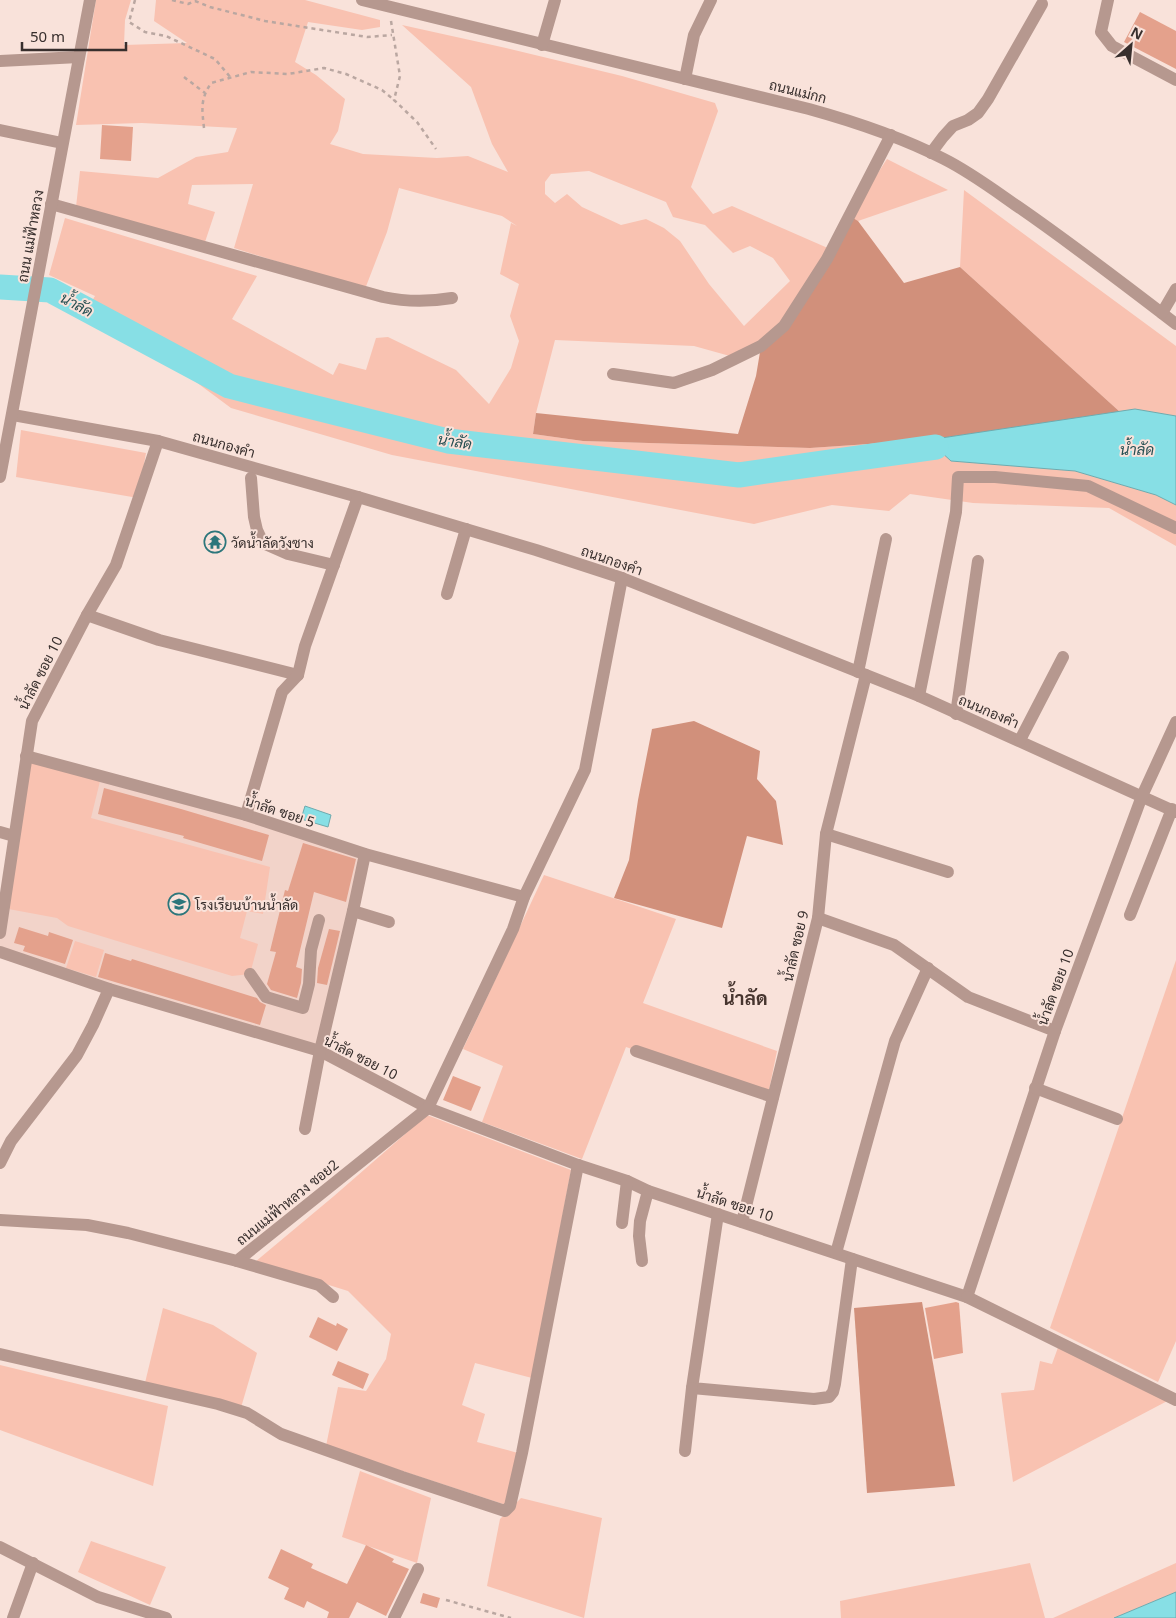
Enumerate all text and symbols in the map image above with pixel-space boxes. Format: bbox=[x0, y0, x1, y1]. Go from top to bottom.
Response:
scale bar bbox=[22, 20, 126, 52]
north arrow bbox=[1106, 20, 1156, 70]
text: N bbox=[1128, 22, 1147, 44]
text: 50 m bbox=[30, 26, 65, 46]
street label: ถนนแม่กก bbox=[767, 75, 829, 107]
street label: ถนน แม่ฟ้าหลวง bbox=[13, 188, 47, 284]
water label: น้ำลัด bbox=[57, 285, 98, 321]
street label: ถนนกองคำ bbox=[191, 426, 257, 462]
water label: น้ำลัด bbox=[436, 426, 474, 454]
water label: น้ำลัด bbox=[1120, 437, 1154, 459]
temple icon: วัดน้ำลัดวังซาง bbox=[203, 530, 227, 554]
place label: วัดน้ำลัดวังซาง bbox=[231, 531, 314, 552]
street label: ถนนกองคำ bbox=[579, 541, 645, 579]
street label: น้ำลัด ซอย 10 bbox=[12, 632, 67, 713]
street label: ถนนกองคำ bbox=[956, 690, 1022, 732]
street label: น้ำลัด ซอย 5 bbox=[243, 789, 318, 831]
school or university icon: โรงเรียนบ้านน้ำลัด bbox=[167, 892, 191, 916]
place label: โรงเรียนบ้านน้ำลัด bbox=[194, 893, 298, 914]
street label: น้ำลัด ซอย 9 bbox=[776, 908, 812, 983]
street label: น้ำลัด ซอย 10 bbox=[1030, 945, 1078, 1028]
district label: น้ำลัด bbox=[722, 981, 768, 1011]
street label: น้ำลัด ซอย 10 bbox=[321, 1029, 402, 1084]
street label: ถนนแม่ฟ้าหลวง ซอย2 bbox=[232, 1155, 342, 1249]
street label: น้ำลัด ซอย 10 bbox=[694, 1181, 777, 1225]

